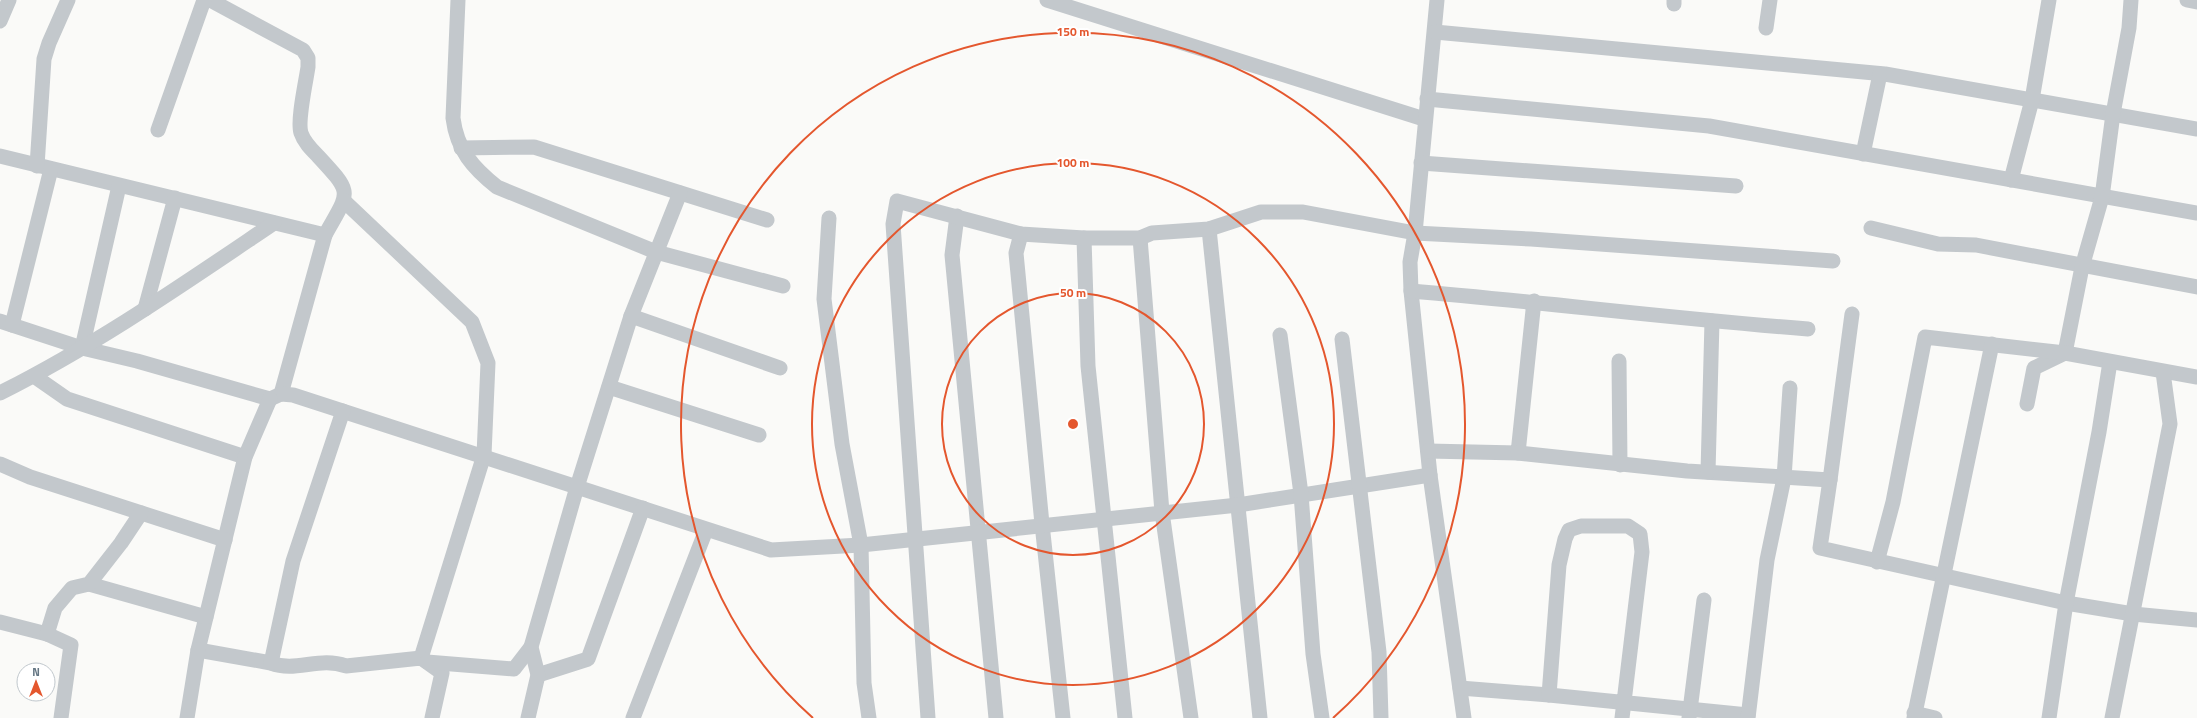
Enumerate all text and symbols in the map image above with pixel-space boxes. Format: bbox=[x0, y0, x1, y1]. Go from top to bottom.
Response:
text: 150 m bbox=[1057, 22, 1089, 41]
text: 100 m bbox=[1057, 153, 1089, 172]
text: 50 m bbox=[1060, 283, 1086, 302]
centre of rings bbox=[1066, 417, 1080, 431]
north arrow bbox=[16, 662, 56, 702]
text: N bbox=[32, 664, 40, 680]

